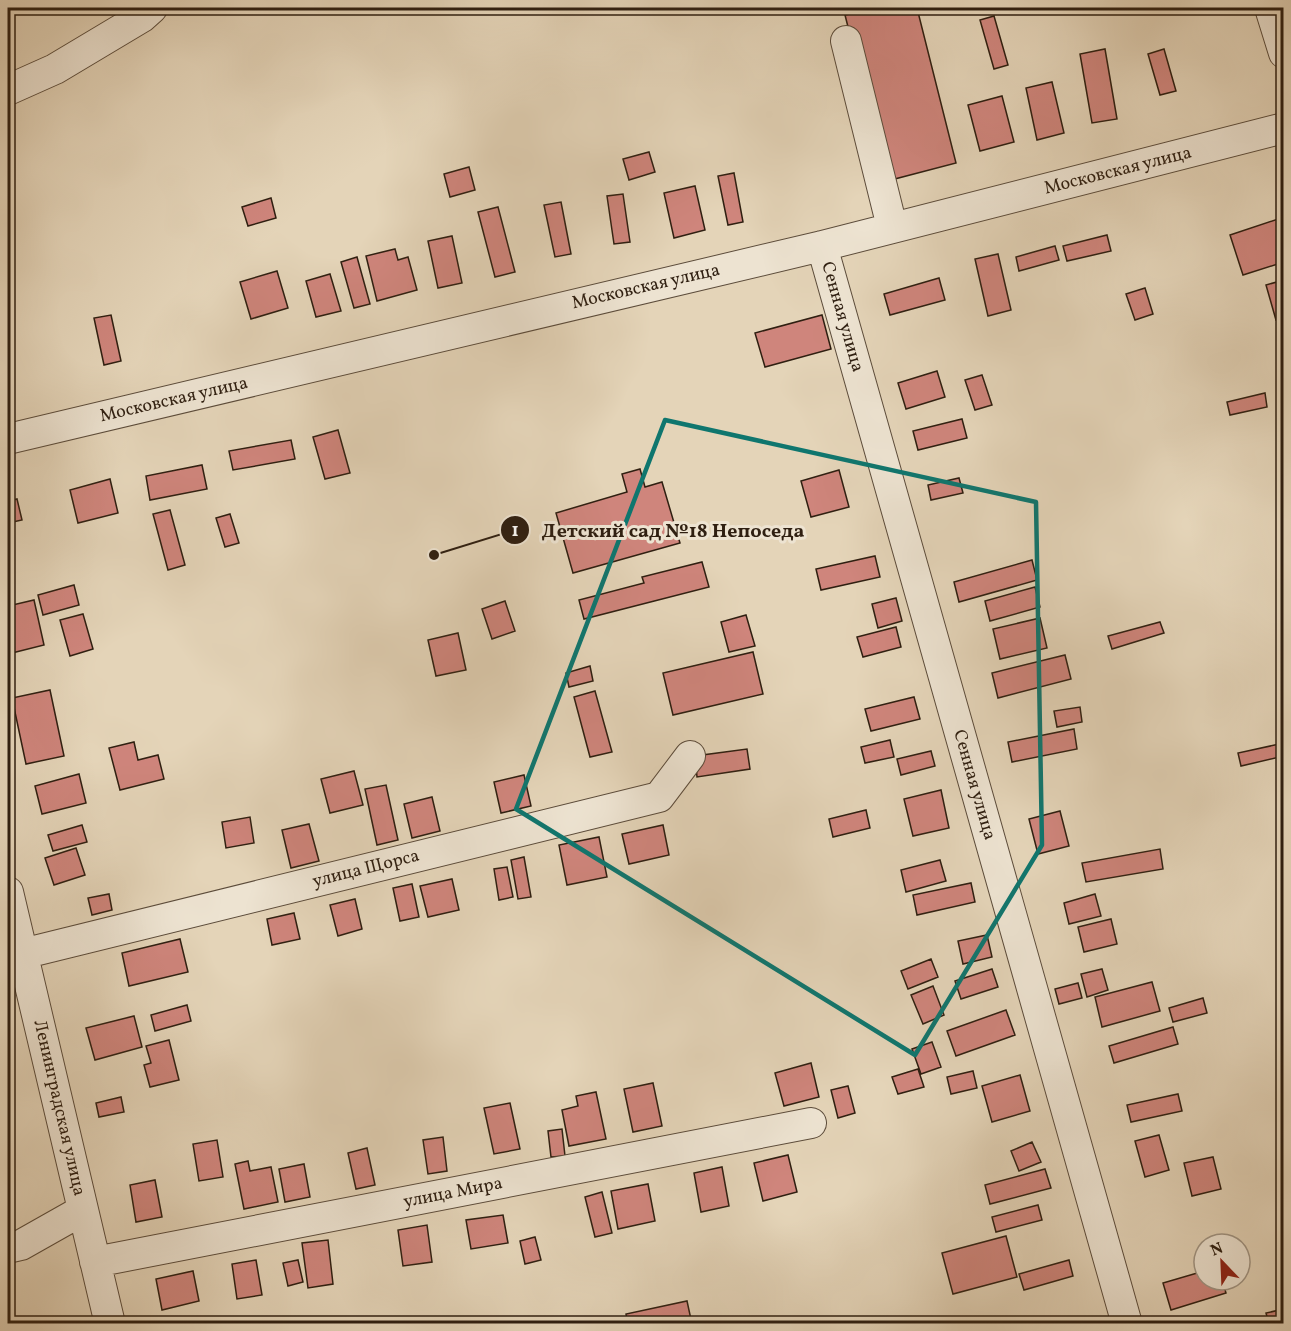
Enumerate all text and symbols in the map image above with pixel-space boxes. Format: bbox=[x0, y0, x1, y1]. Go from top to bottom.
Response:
street label: Московская улица bbox=[1042, 141, 1194, 201]
street label: Московская улица bbox=[570, 258, 723, 316]
street label: Сенная улица bbox=[814, 259, 870, 375]
street label: Московская улица bbox=[98, 371, 251, 429]
callout: Детский сад №18 Непоседа bbox=[500, 511, 817, 549]
text: Детский сад №18 Непоседа bbox=[542, 518, 805, 546]
text: 1 bbox=[511, 519, 519, 544]
street label: Сенная улица bbox=[946, 727, 1002, 843]
street label: улица Щорса bbox=[310, 844, 422, 894]
street label: Ленинградская улица bbox=[27, 1017, 91, 1199]
street label: улица Мира bbox=[401, 1171, 505, 1215]
north arrow bbox=[1192, 1232, 1252, 1292]
text: N bbox=[1207, 1237, 1227, 1262]

